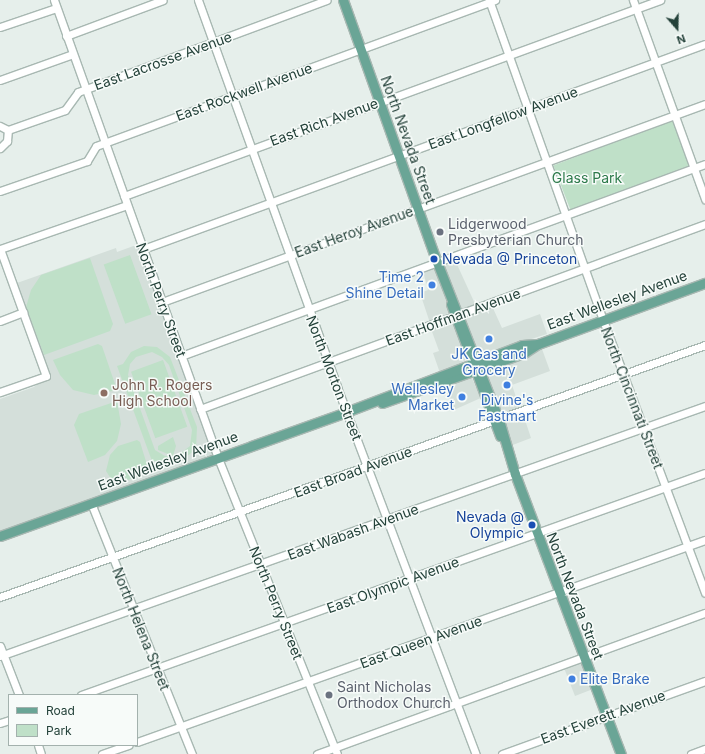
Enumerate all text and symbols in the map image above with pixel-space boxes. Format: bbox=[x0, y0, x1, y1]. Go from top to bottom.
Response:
north arrow bbox=[657, 8, 697, 48]
street label: East Lacrosse Avenue bbox=[92, 28, 234, 94]
text: N bbox=[675, 31, 687, 47]
street label: East Rockwell Avenue bbox=[173, 59, 315, 125]
street label: North Nevada Street bbox=[377, 74, 439, 206]
street label: East Longfellow Avenue bbox=[426, 83, 580, 153]
street label: East Rich Avenue bbox=[268, 95, 380, 149]
park label: Glass Park bbox=[552, 170, 622, 186]
street label: East Heroy Avenue bbox=[292, 203, 416, 261]
place label: Lidgerwood Presbyterian Church bbox=[448, 216, 584, 248]
marker: Lidgerwood Presbyterian Church bbox=[435, 227, 445, 237]
street label: North Perry Street bbox=[132, 240, 190, 360]
place label: Nevada @ Princeton bbox=[442, 251, 577, 267]
marker: Nevada @ Princeton bbox=[429, 254, 439, 264]
street label: East Wellesley Avenue bbox=[545, 267, 689, 333]
place label: Time 2 Shine Detail bbox=[345, 269, 424, 302]
marker: Time 2 Shine Detail bbox=[427, 280, 437, 290]
street label: East Hoffman Avenue bbox=[383, 285, 523, 349]
street label: North Morton Street bbox=[302, 313, 366, 443]
street label: North Cincinnati Street bbox=[597, 325, 667, 471]
marker: JK Gas and Grocery bbox=[484, 334, 494, 344]
place label: JK Gas and Grocery bbox=[451, 346, 527, 378]
place label: John R. Rogers High School bbox=[112, 377, 212, 410]
marker: Divine's Fastmart bbox=[502, 380, 512, 390]
place label: Wellesley Market bbox=[391, 381, 454, 414]
marker: John R. Rogers High School bbox=[99, 388, 109, 398]
marker: Wellesley Market bbox=[457, 392, 467, 402]
place label: Divine's Fastmart bbox=[478, 392, 536, 424]
street label: East Wellesley Avenue bbox=[96, 428, 240, 494]
street label: East Broad Avenue bbox=[292, 443, 414, 501]
street label: East Wabash Avenue bbox=[285, 500, 421, 564]
place label: Nevada @ Olympic bbox=[456, 509, 524, 542]
marker: Nevada @ Olympic bbox=[527, 520, 537, 530]
street label: North Nevada Street bbox=[543, 530, 607, 662]
street label: North Perry Street bbox=[246, 544, 306, 662]
street label: East Olympic Avenue bbox=[325, 553, 461, 617]
street label: North Helena Street bbox=[109, 565, 173, 693]
street label: East Queen Avenue bbox=[358, 612, 484, 672]
place label: Elite Brake bbox=[580, 671, 650, 687]
marker: Elite Brake bbox=[567, 674, 577, 684]
place label: Saint Nicholas Orthodox Church bbox=[337, 679, 451, 712]
street label: East Everett Avenue bbox=[538, 687, 668, 747]
marker: Saint Nicholas Orthodox Church bbox=[324, 690, 334, 700]
legend bbox=[8, 694, 138, 746]
text: Road bbox=[46, 703, 75, 718]
text: Park bbox=[46, 723, 72, 738]

